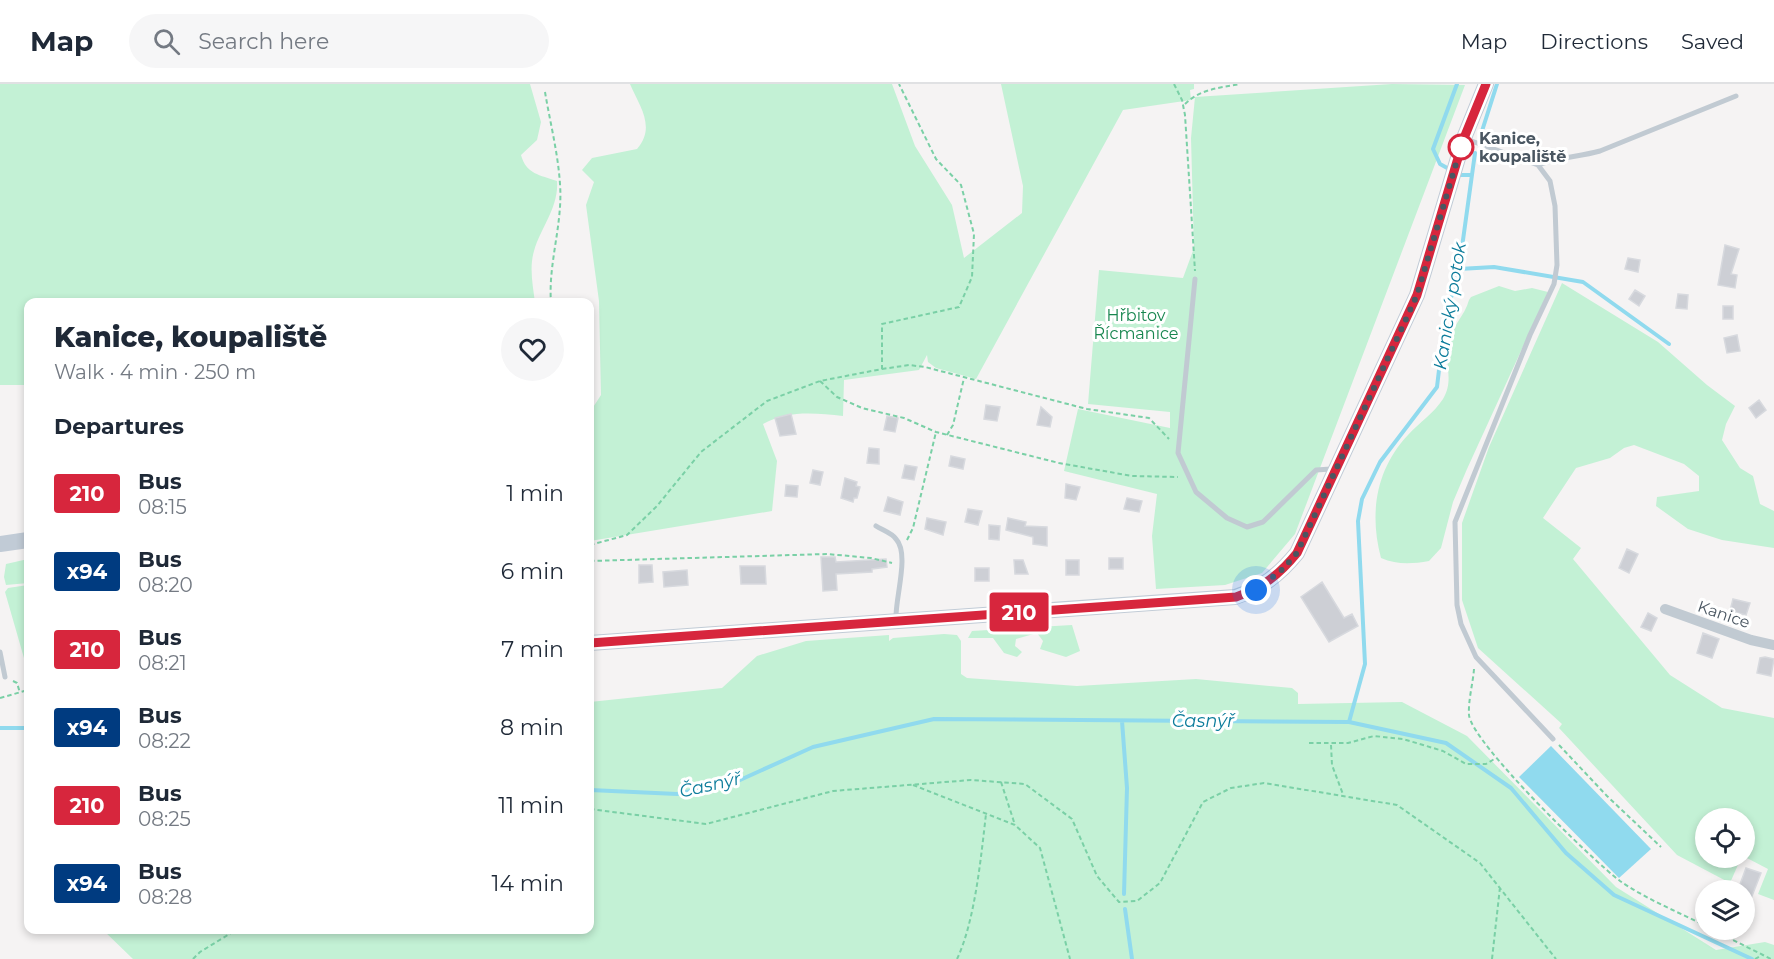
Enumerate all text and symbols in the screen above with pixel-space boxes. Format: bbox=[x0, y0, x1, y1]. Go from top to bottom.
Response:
search box bbox=[129, 14, 549, 68]
text: Map bbox=[30, 24, 93, 58]
icon: search bbox=[150, 25, 183, 58]
text: Search here bbox=[198, 28, 329, 55]
text: Map bbox=[1461, 29, 1507, 54]
text: Directions bbox=[1540, 29, 1648, 54]
text: Saved bbox=[1681, 29, 1744, 54]
place label: Kanice, koupaliště bbox=[1479, 129, 1566, 166]
marker: Kanice, koupaliště bbox=[1448, 134, 1474, 160]
water label: Kanický potok bbox=[1429, 239, 1471, 371]
park label: Hřbitov Řícmanice bbox=[1094, 306, 1178, 343]
button: heart bbox=[501, 318, 564, 381]
text: Kanice, koupaliště bbox=[54, 320, 327, 354]
text: Walk · 4 min · 250 m bbox=[54, 360, 256, 384]
text: Departures bbox=[54, 413, 184, 440]
text: Bus bbox=[138, 468, 182, 495]
text: 1 min bbox=[506, 480, 564, 507]
text: 210 bbox=[70, 481, 104, 506]
text: 08:15 bbox=[138, 495, 187, 519]
text: Bus bbox=[138, 546, 182, 573]
text: 6 min bbox=[501, 558, 564, 585]
text: x94 bbox=[67, 559, 107, 584]
text: 08:20 bbox=[138, 573, 193, 597]
your location bbox=[1241, 575, 1271, 605]
line badge: 210 bbox=[984, 592, 1054, 632]
street label: Kanice bbox=[1695, 597, 1753, 632]
text: 210 bbox=[1002, 600, 1036, 625]
text: Bus bbox=[138, 624, 182, 651]
text: 7 min bbox=[501, 636, 564, 663]
text: 210 bbox=[70, 637, 104, 662]
text: 08:21 bbox=[138, 651, 187, 675]
text: Bus bbox=[138, 702, 182, 729]
water label: Časnýř bbox=[1172, 710, 1236, 732]
text: 8 min bbox=[500, 714, 564, 741]
text: x94 bbox=[67, 715, 107, 740]
text: 08:22 bbox=[138, 729, 191, 753]
water label: Časnýř bbox=[677, 767, 745, 803]
text: Bus bbox=[138, 780, 182, 807]
text: 11 min bbox=[498, 792, 564, 819]
text: 210 bbox=[70, 793, 104, 818]
text: 08:25 bbox=[138, 807, 191, 831]
map controls bbox=[1695, 808, 1755, 940]
button: locate bbox=[1695, 808, 1755, 868]
text: Bus bbox=[138, 858, 182, 885]
text: 14 min bbox=[492, 870, 564, 897]
text: x94 bbox=[67, 871, 107, 896]
button: layers bbox=[1695, 880, 1755, 940]
text: 08:28 bbox=[138, 885, 192, 909]

